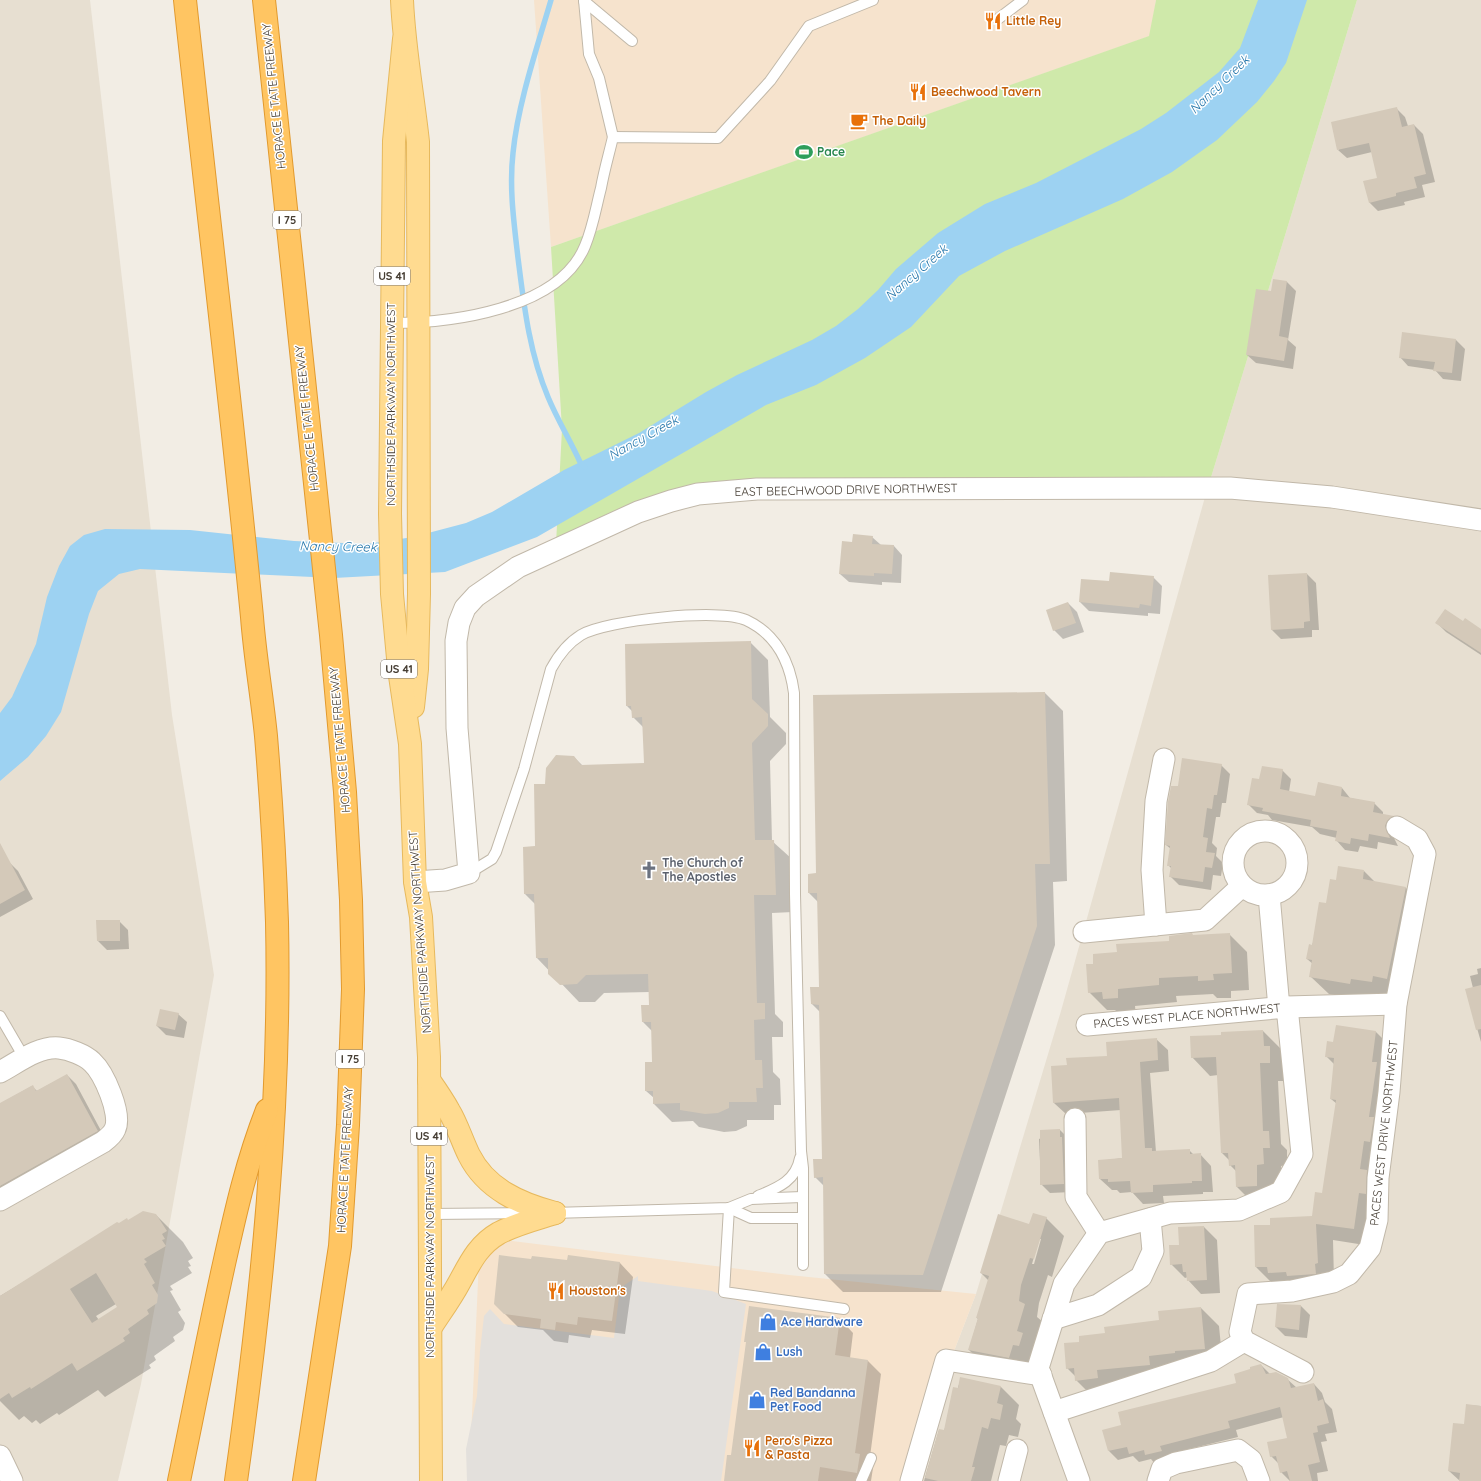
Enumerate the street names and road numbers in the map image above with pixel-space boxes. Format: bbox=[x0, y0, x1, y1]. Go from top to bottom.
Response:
street label: HORACE E TATE FREEWAY bbox=[258, 22, 289, 170]
road number: I 75 bbox=[273, 211, 301, 229]
road number: US 41 bbox=[374, 267, 410, 285]
street label: NORTHSIDE PARKWAY NORTHWEST bbox=[383, 302, 398, 506]
street label: HORACE E TATE FREEWAY bbox=[291, 344, 322, 492]
street label: EAST BEECHWOOD DRIVE NORTHWEST bbox=[734, 480, 958, 499]
road number: US 41 bbox=[381, 660, 417, 678]
street label: HORACE E TATE FREEWAY bbox=[326, 666, 353, 814]
street label: NORTHSIDE PARKWAY NORTHWEST bbox=[405, 830, 434, 1034]
street label: PACES WEST PLACE NORTHWEST bbox=[1093, 1000, 1281, 1031]
street label: PACES WEST DRIVE NORTHWEST bbox=[1366, 1039, 1401, 1226]
road number: I 75 bbox=[336, 1050, 364, 1068]
street label: HORACE E TATE FREEWAY bbox=[333, 1086, 356, 1234]
road number: US 41 bbox=[411, 1127, 447, 1145]
street label: NORTHSIDE PARKWAY NORTHWEST bbox=[422, 1154, 437, 1358]

